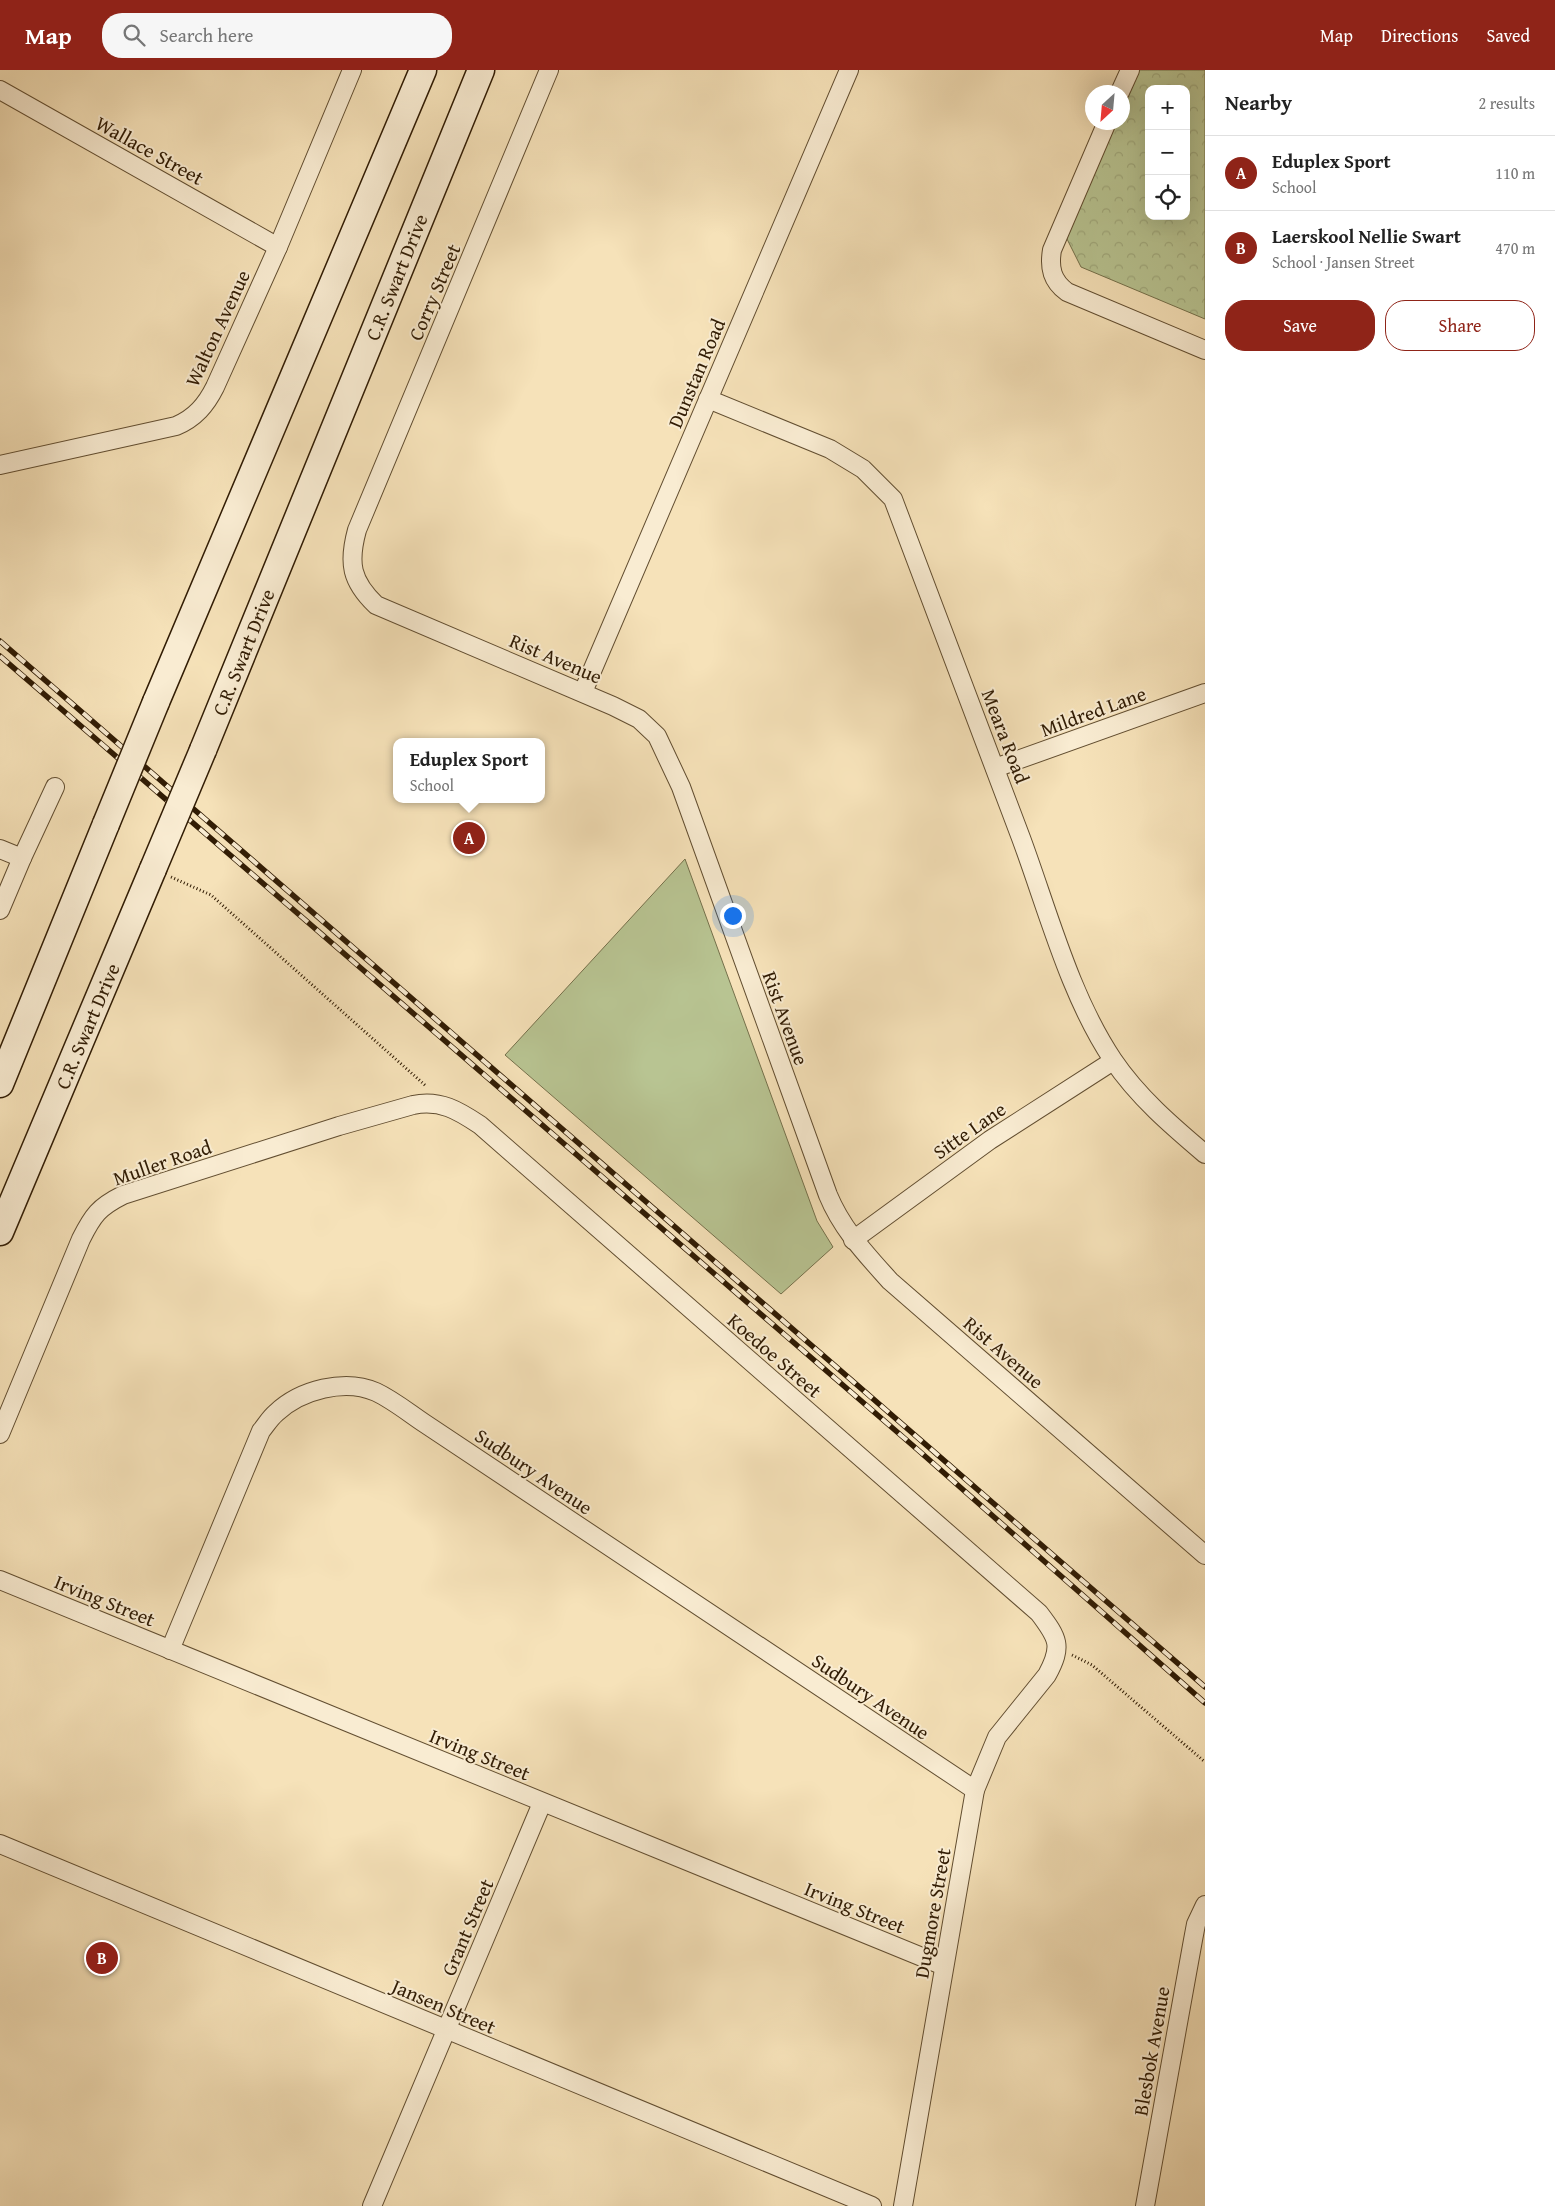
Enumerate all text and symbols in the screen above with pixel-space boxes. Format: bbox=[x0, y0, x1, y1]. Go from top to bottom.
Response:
search box bbox=[102, 13, 452, 58]
text: Map bbox=[25, 18, 72, 53]
icon: search bbox=[120, 21, 148, 49]
text: Search here bbox=[160, 21, 253, 49]
text: Map bbox=[1320, 22, 1353, 49]
text: Directions bbox=[1381, 22, 1458, 49]
text: Saved bbox=[1486, 22, 1530, 49]
north arrow bbox=[1085, 85, 1130, 130]
map controls bbox=[1145, 85, 1190, 220]
button: + bbox=[1145, 85, 1190, 130]
text: Nearby bbox=[1225, 87, 1292, 118]
text: 2 results bbox=[1478, 91, 1535, 115]
street label: Wallace Street bbox=[91, 108, 209, 192]
button: − bbox=[1145, 130, 1190, 175]
text: Eduplex Sport bbox=[1272, 147, 1391, 175]
text: A bbox=[1236, 161, 1246, 185]
text: 110 m bbox=[1495, 161, 1535, 185]
button: locate bbox=[1145, 175, 1190, 220]
text: School bbox=[1272, 175, 1316, 199]
street label: C.R. Swart Drive bbox=[357, 209, 435, 345]
text: Laerskool Nellie Swart bbox=[1272, 222, 1461, 250]
text: B bbox=[1236, 236, 1246, 260]
text: 470 m bbox=[1495, 236, 1535, 260]
street label: Corry Street bbox=[401, 239, 467, 345]
text: School · Jansen Street bbox=[1272, 250, 1415, 274]
street label: Walton Avenue bbox=[177, 265, 257, 391]
button: Save bbox=[1225, 300, 1375, 351]
button: Share bbox=[1385, 300, 1535, 351]
street label: Dunstan Road bbox=[660, 314, 732, 432]
street label: C.R. Swart Drive bbox=[204, 584, 282, 720]
street label: Rist Avenue bbox=[505, 626, 607, 690]
street label: Mildred Lane bbox=[1036, 678, 1150, 744]
street label: Meara Road bbox=[975, 685, 1037, 788]
popup bbox=[393, 738, 545, 803]
text: Eduplex Sport bbox=[410, 745, 528, 773]
text: School bbox=[410, 773, 454, 797]
pin: A bbox=[453, 819, 485, 857]
your location bbox=[720, 903, 746, 929]
street label: C.R. Swart Drive bbox=[47, 959, 127, 1093]
street label: Rist Avenue bbox=[756, 967, 816, 1069]
street label: Sitte Lane bbox=[927, 1094, 1011, 1166]
street label: Muller Road bbox=[109, 1132, 215, 1192]
street label: Koedoe Street bbox=[721, 1306, 829, 1404]
street label: Rist Avenue bbox=[958, 1309, 1050, 1395]
street label: Sudbury Avenue bbox=[469, 1421, 599, 1521]
street label: Irving Street bbox=[50, 1567, 160, 1633]
street label: Sudbury Avenue bbox=[806, 1646, 936, 1746]
street label: Irving Street bbox=[425, 1721, 535, 1787]
street label: Dugmore Street bbox=[906, 1846, 958, 1980]
street label: Grant Street bbox=[434, 1874, 500, 1980]
street label: Irving Street bbox=[800, 1874, 910, 1940]
pin: B bbox=[86, 1939, 118, 1977]
street label: Jansen Street bbox=[385, 1970, 501, 2041]
street label: Blesbok Avenue bbox=[1125, 1984, 1177, 2118]

